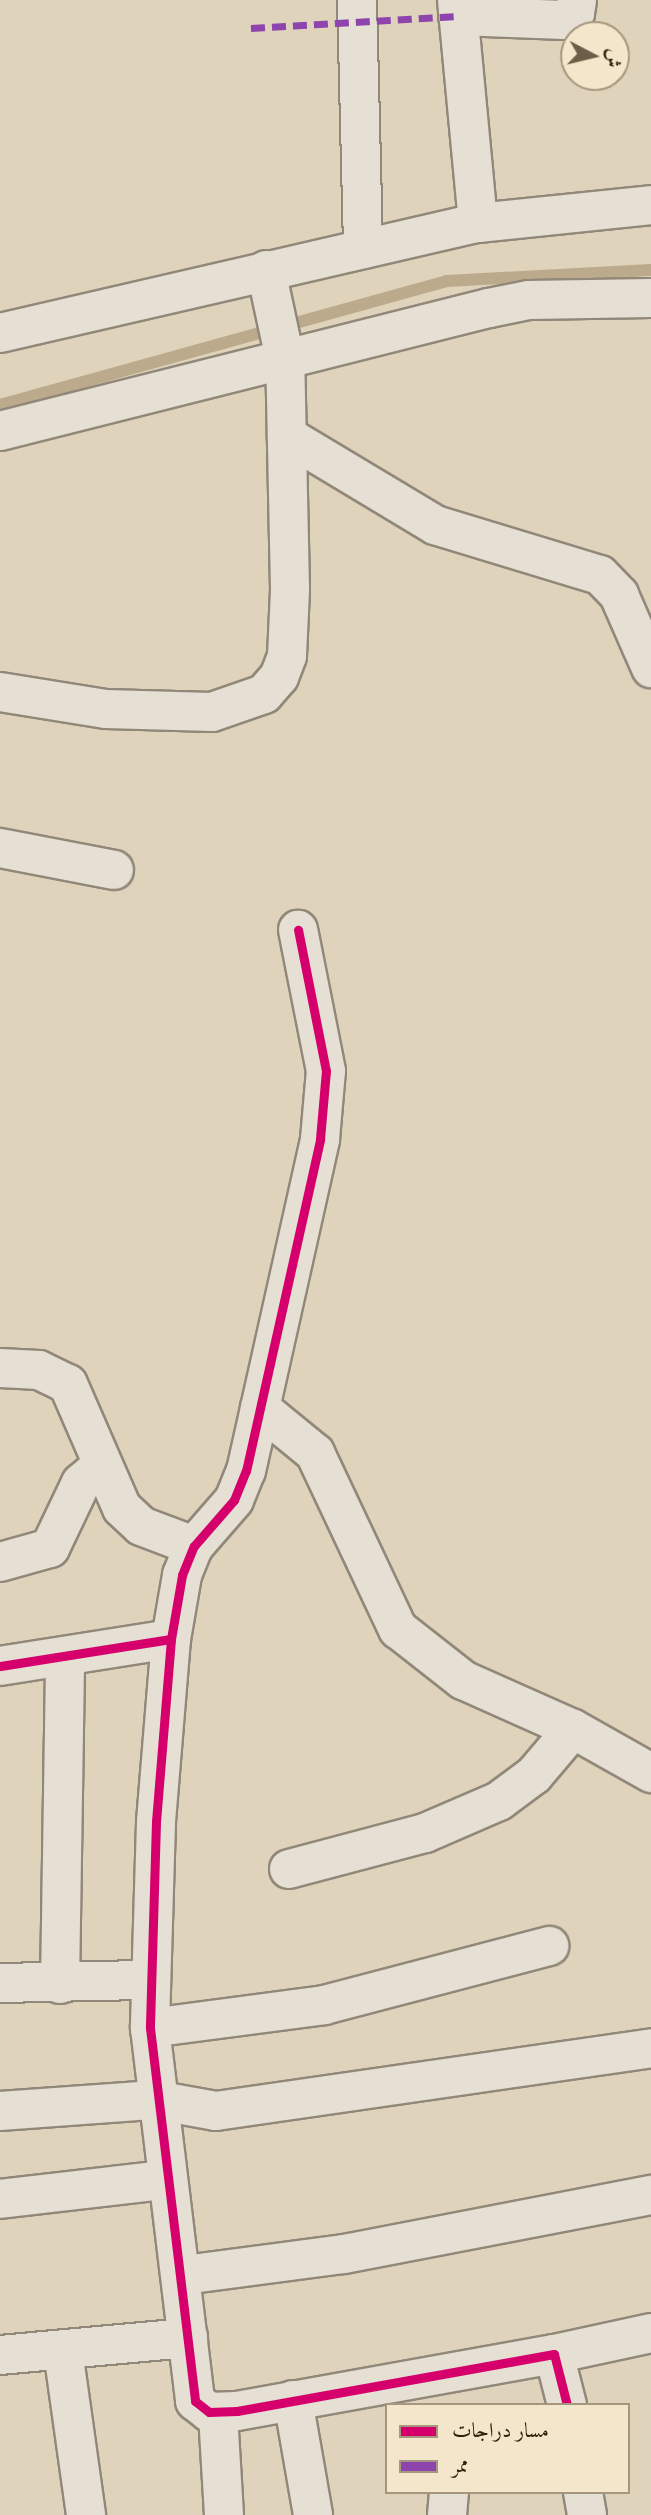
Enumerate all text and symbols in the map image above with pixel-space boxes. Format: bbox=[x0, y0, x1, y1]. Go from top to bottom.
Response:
north arrow bbox=[560, 21, 630, 91]
text: ش bbox=[601, 47, 627, 69]
legend bbox=[385, 2403, 630, 2494]
text: مسار دراجات bbox=[452, 2418, 549, 2444]
text: ممر bbox=[452, 2453, 469, 2479]

